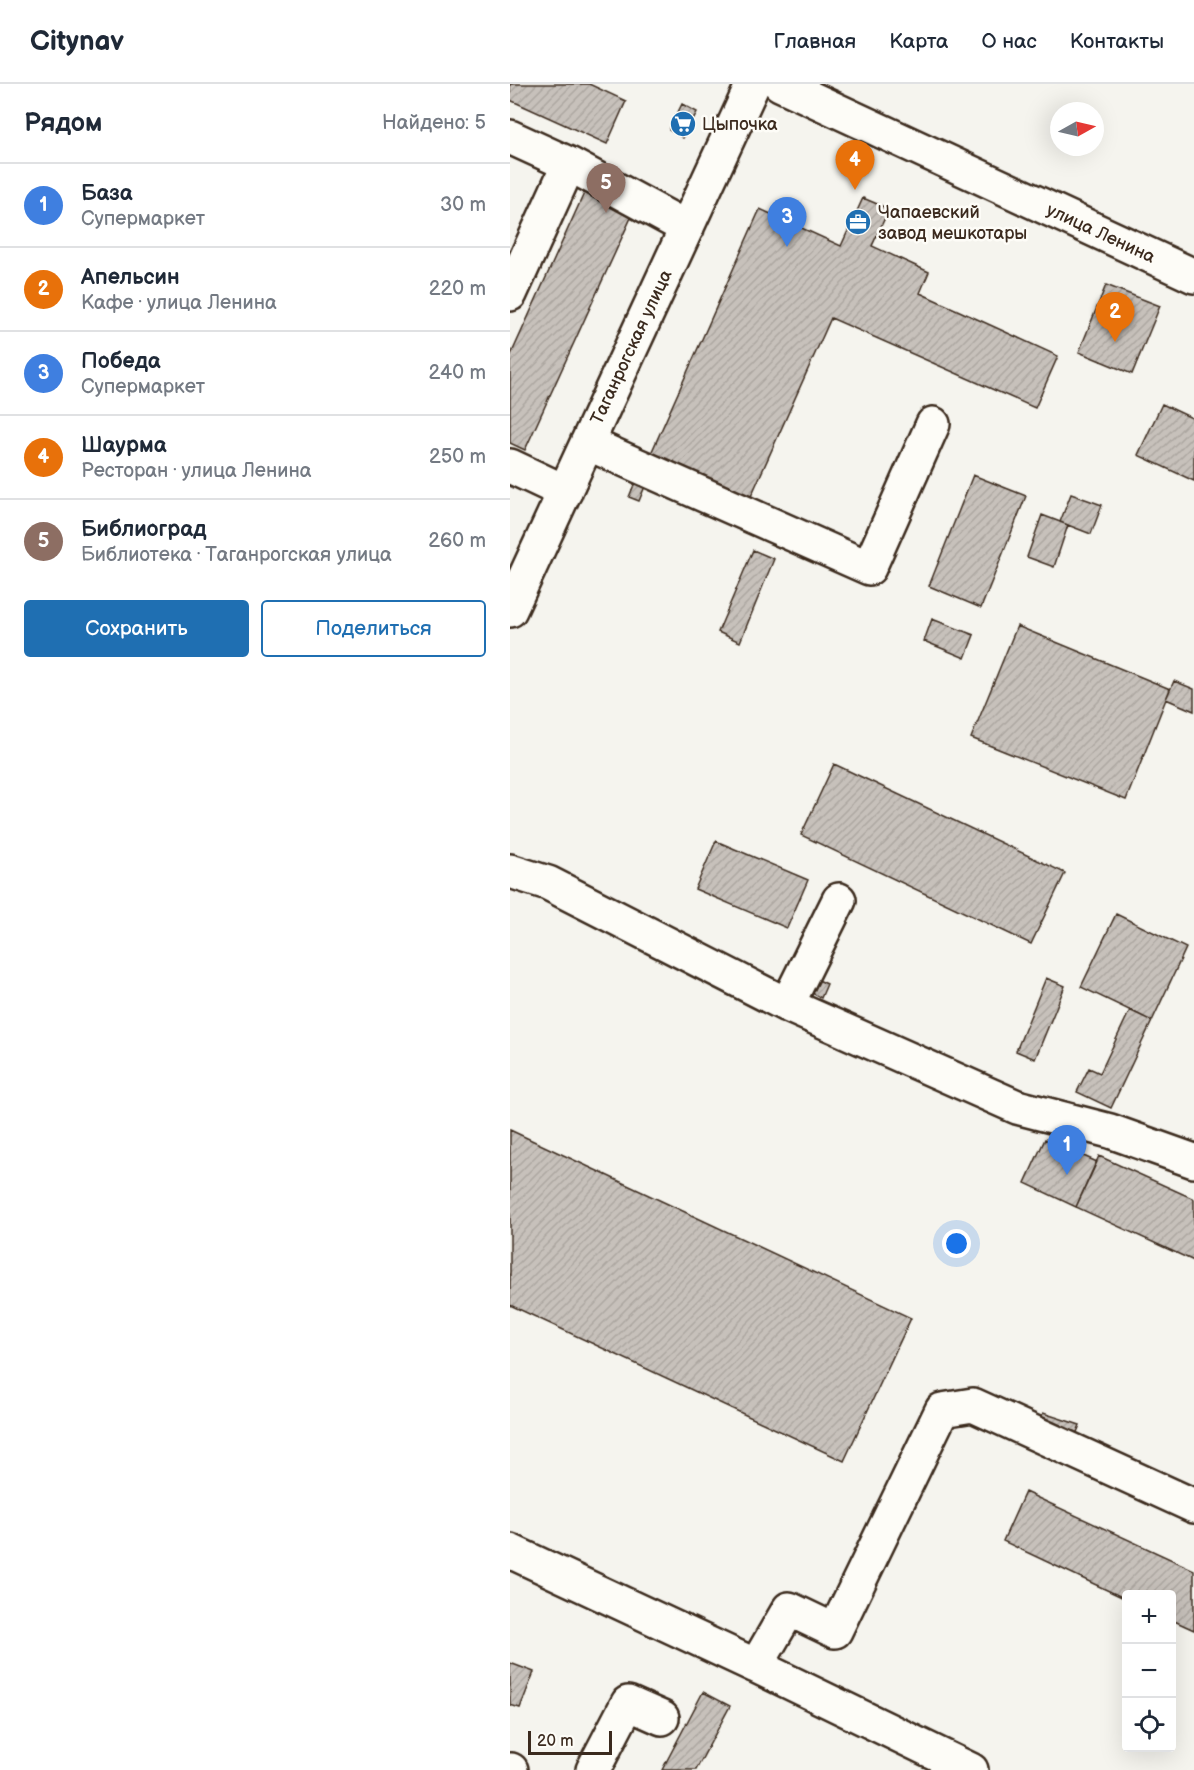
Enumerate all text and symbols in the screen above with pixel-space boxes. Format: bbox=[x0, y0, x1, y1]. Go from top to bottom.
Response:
text: Citynav bbox=[30, 25, 124, 58]
text: Главная bbox=[773, 29, 856, 54]
text: Карта bbox=[889, 29, 948, 54]
text: О нас bbox=[981, 29, 1037, 54]
text: Контакты bbox=[1070, 29, 1164, 54]
north arrow bbox=[1050, 102, 1104, 156]
text: Рядом bbox=[24, 108, 102, 139]
supermarket icon: Цыпочка bbox=[668, 109, 698, 139]
text: Найдено: 5 bbox=[382, 111, 486, 135]
place label: Цыпочка bbox=[702, 114, 778, 135]
pin: 4 bbox=[836, 141, 874, 190]
pin: 5 bbox=[586, 164, 626, 213]
text: База bbox=[81, 180, 133, 207]
text: 1 bbox=[39, 193, 48, 217]
text: 30 m bbox=[440, 193, 486, 217]
pin: 3 bbox=[768, 198, 806, 247]
street label: улица Ленина bbox=[1043, 199, 1159, 268]
place label: Чапаевский завод мешкотары bbox=[878, 202, 1027, 244]
text: Супермаркет bbox=[81, 207, 205, 231]
office icon: Чапаевский завод мешкотары bbox=[843, 207, 873, 237]
text: Апельсин bbox=[81, 264, 180, 291]
street label: Таганрогская улица bbox=[586, 266, 677, 428]
text: 2 bbox=[38, 277, 49, 301]
text: 220 m bbox=[429, 277, 486, 301]
text: Кафе · улица Ленина bbox=[81, 291, 277, 315]
pin: 2 bbox=[1096, 292, 1134, 342]
text: Победа bbox=[81, 348, 160, 375]
text: 3 bbox=[38, 361, 49, 385]
text: 240 m bbox=[429, 361, 486, 385]
text: Супермаркет bbox=[81, 375, 205, 399]
text: Шаурма bbox=[81, 432, 167, 459]
text: 4 bbox=[38, 445, 49, 469]
text: 250 m bbox=[429, 445, 486, 469]
text: Ресторан · улица Ленина bbox=[81, 459, 312, 483]
text: Библиоград bbox=[81, 516, 206, 543]
text: 5 bbox=[38, 529, 49, 553]
text: 260 m bbox=[428, 529, 486, 553]
text: Библиотека · Таганрогская улица bbox=[81, 543, 392, 567]
button: Сохранить bbox=[24, 600, 249, 657]
button: Поделиться bbox=[261, 600, 486, 657]
pin: 1 bbox=[1048, 1126, 1086, 1175]
your location bbox=[942, 1229, 971, 1258]
map controls bbox=[1122, 1590, 1176, 1752]
button: + bbox=[1122, 1590, 1176, 1644]
button: − bbox=[1122, 1644, 1176, 1698]
button: locate bbox=[1122, 1698, 1176, 1752]
scale bar bbox=[528, 1728, 612, 1756]
text: 20 m bbox=[537, 1732, 573, 1751]

